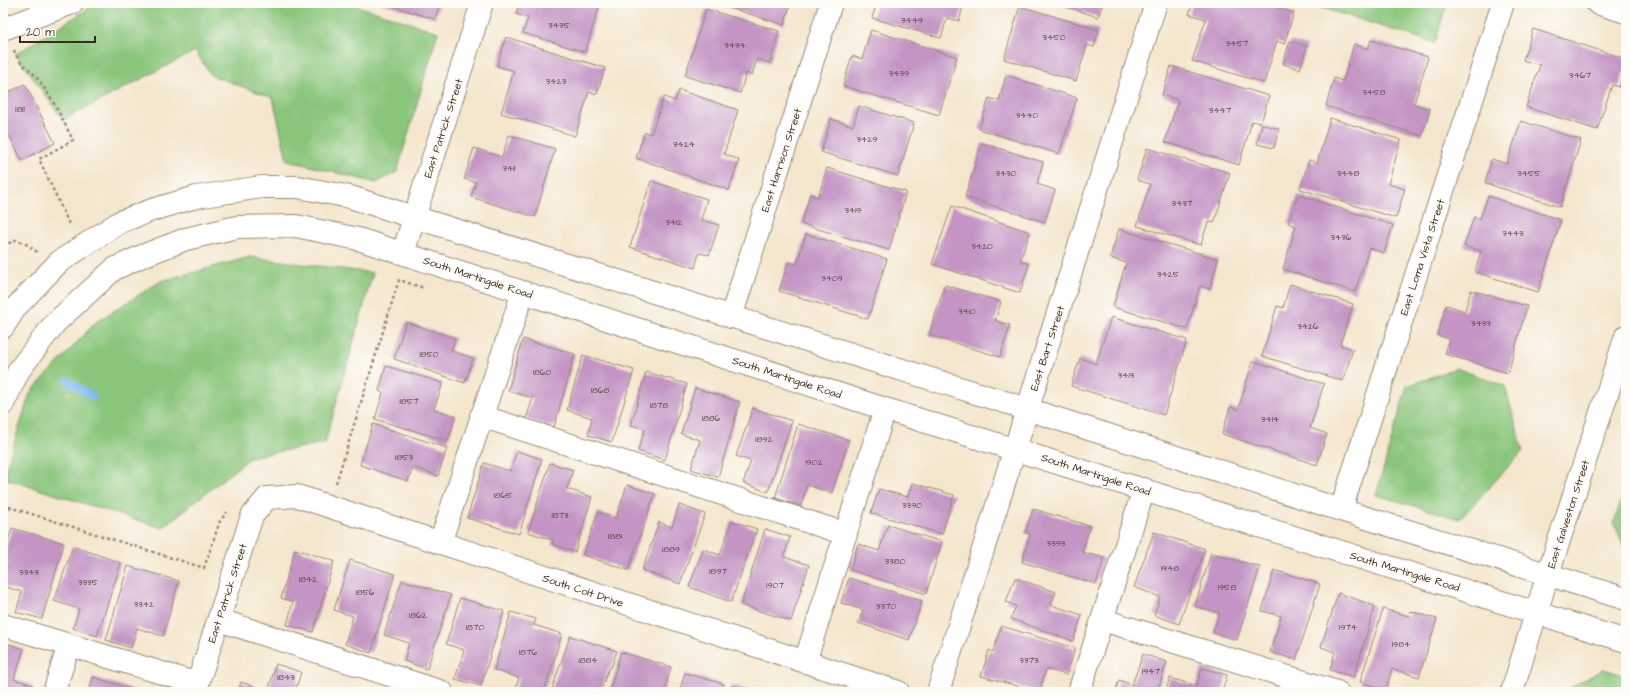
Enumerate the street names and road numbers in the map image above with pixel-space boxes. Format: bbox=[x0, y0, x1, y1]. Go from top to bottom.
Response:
street label: East Patrick Street bbox=[420, 76, 467, 180]
street label: East Harrison Street bbox=[758, 106, 805, 214]
street label: East Loma Vista Street bbox=[1397, 197, 1449, 317]
street label: South Martingale Road bbox=[421, 253, 535, 303]
street label: East Bart Street bbox=[1027, 303, 1068, 393]
street label: South Martingale Road bbox=[730, 353, 844, 403]
street label: South Martingale Road bbox=[1039, 450, 1153, 500]
street label: East Galveston Street bbox=[1544, 458, 1593, 570]
street label: East Patrick Street bbox=[204, 541, 251, 645]
street label: South Martingale Road bbox=[1348, 548, 1462, 596]
street label: South Colt Drive bbox=[540, 570, 625, 611]

